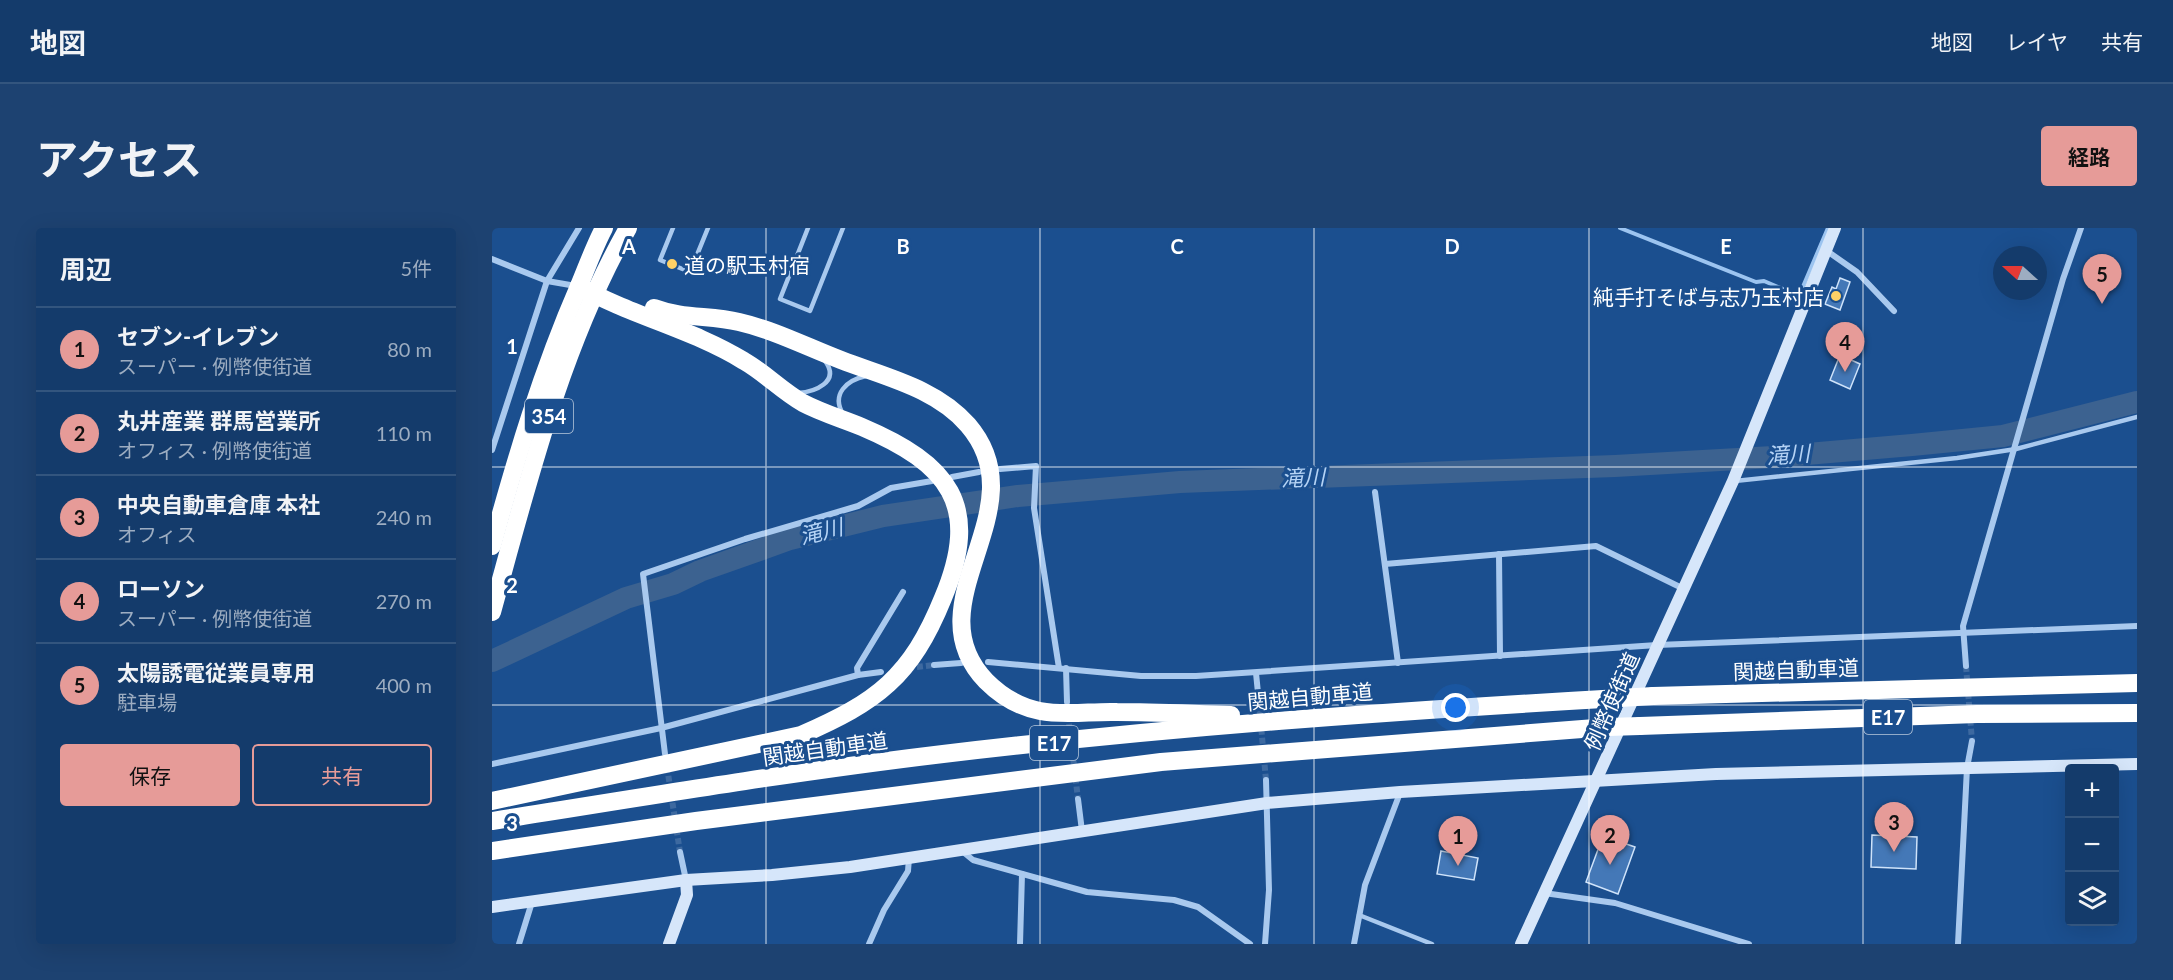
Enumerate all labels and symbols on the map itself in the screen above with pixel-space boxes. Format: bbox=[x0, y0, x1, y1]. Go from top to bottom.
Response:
text: A bbox=[621, 234, 636, 258]
text: B bbox=[896, 234, 910, 258]
text: C bbox=[1170, 234, 1184, 258]
text: D bbox=[1444, 234, 1460, 258]
text: E bbox=[1720, 234, 1732, 258]
north arrow bbox=[1993, 246, 2047, 300]
place label: 道の駅玉村宿 bbox=[684, 252, 810, 277]
pin: 5 bbox=[2082, 254, 2122, 304]
marker: 道の駅玉村宿 bbox=[665, 257, 679, 271]
place label: 純手打そば与志乃玉村店 bbox=[1593, 284, 1824, 309]
marker: 純手打そば与志乃玉村店 bbox=[1829, 289, 1843, 303]
pin: 4 bbox=[1826, 322, 1864, 372]
text: 1 bbox=[506, 334, 518, 358]
road number: 354 bbox=[525, 399, 573, 433]
water label: 滝川 bbox=[1765, 439, 1813, 469]
water label: 滝川 bbox=[1281, 463, 1327, 491]
water label: 滝川 bbox=[796, 512, 848, 549]
text: 2 bbox=[506, 573, 518, 597]
street label: 例幣使街道 bbox=[1578, 648, 1644, 754]
street label: 関越自動車道 bbox=[1733, 654, 1859, 684]
street label: 関越自動車道 bbox=[1246, 678, 1374, 714]
your location bbox=[1441, 693, 1470, 722]
road number: E17 bbox=[1864, 700, 1912, 734]
road number: E17 bbox=[1030, 726, 1078, 760]
street label: 関越自動車道 bbox=[761, 727, 889, 769]
pin: 3 bbox=[1874, 802, 1914, 852]
text: 3 bbox=[506, 811, 518, 835]
pin: 1 bbox=[1438, 816, 1478, 866]
pin: 2 bbox=[1590, 816, 1630, 865]

